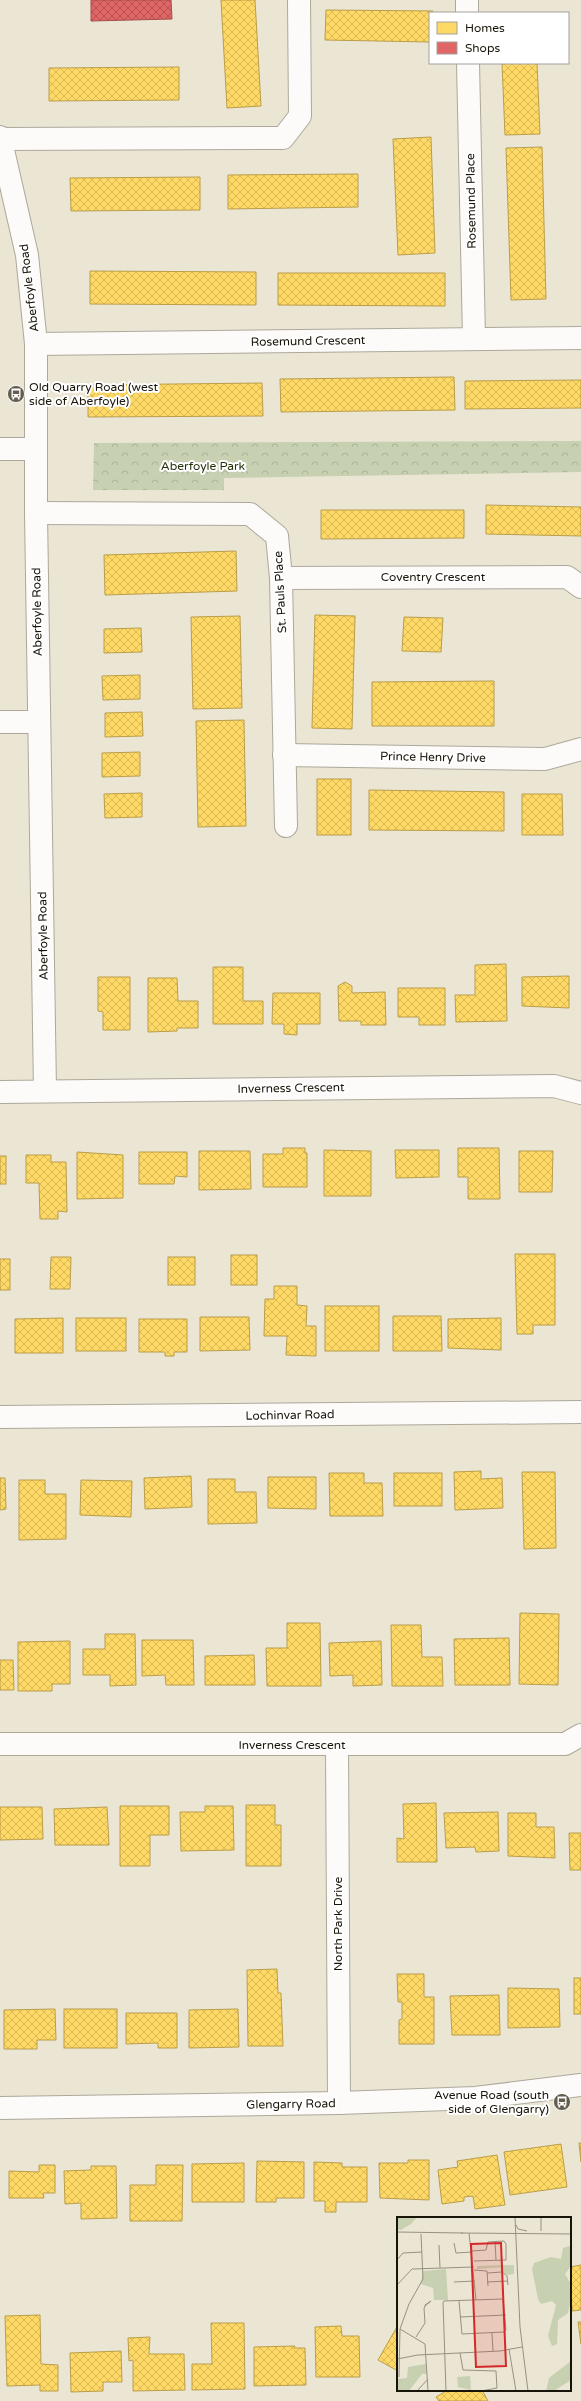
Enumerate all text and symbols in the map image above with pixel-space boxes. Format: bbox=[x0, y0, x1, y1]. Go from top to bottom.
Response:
legend bbox=[429, 12, 569, 64]
text: Homes bbox=[465, 21, 505, 35]
text: Shops bbox=[465, 41, 500, 55]
street label: Rosemund Place bbox=[463, 153, 479, 249]
street label: Aberfoyle Road bbox=[17, 243, 41, 333]
street label: Rosemund Crescent bbox=[250, 333, 366, 349]
place label: Old Quarry Road (west side of Aberfoyle) bbox=[29, 380, 158, 408]
bus stop icon: Old Quarry Road (west side of Aberfoyle) bbox=[6, 384, 26, 404]
park label: Aberfoyle Park bbox=[161, 459, 246, 473]
street label: St. Pauls Place bbox=[271, 550, 289, 634]
street label: Aberfoyle Road bbox=[29, 567, 45, 657]
street label: Coventry Crescent bbox=[381, 570, 486, 584]
street label: Prince Henry Drive bbox=[380, 749, 486, 765]
street label: Aberfoyle Road bbox=[35, 891, 51, 981]
street label: Inverness Crescent bbox=[237, 1080, 345, 1096]
street label: Lochinvar Road bbox=[245, 1407, 335, 1423]
street label: Inverness Crescent bbox=[238, 1738, 346, 1752]
street label: North Park Drive bbox=[331, 1876, 345, 1971]
place label: Avenue Road (south side of Glengarry) bbox=[434, 2088, 549, 2116]
bus stop icon: Avenue Road (south side of Glengarry) bbox=[552, 2092, 572, 2112]
street label: Glengarry Road bbox=[246, 2096, 336, 2112]
inset map bbox=[397, 2217, 571, 2391]

